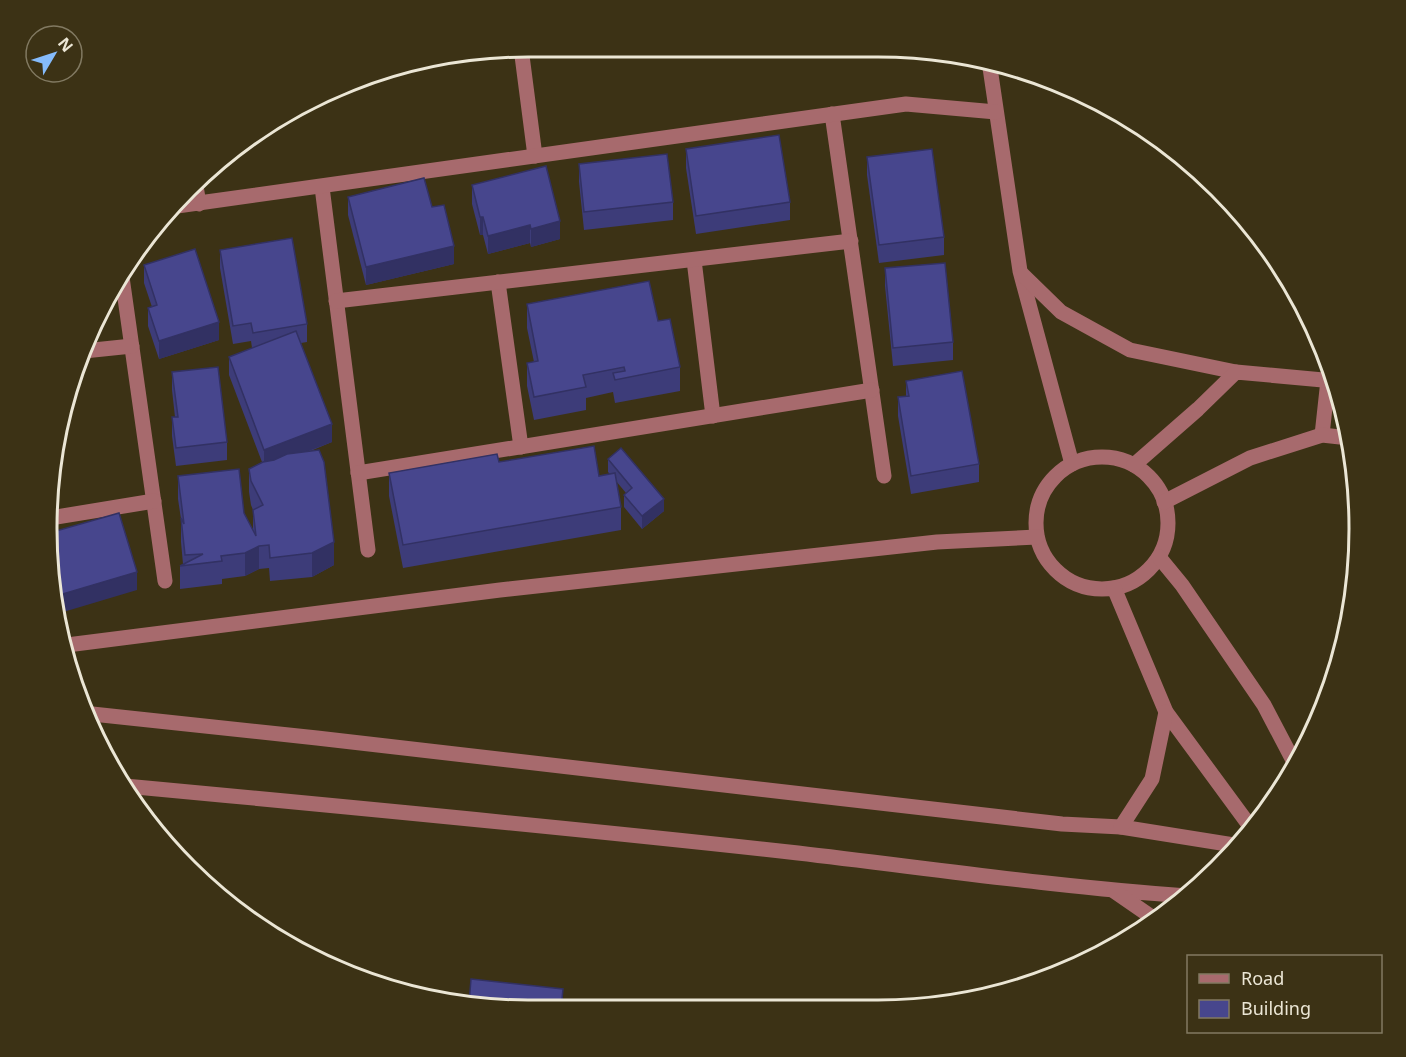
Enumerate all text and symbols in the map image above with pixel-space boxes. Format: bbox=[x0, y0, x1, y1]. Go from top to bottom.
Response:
north arrow bbox=[24, 24, 84, 84]
text: N bbox=[53, 33, 78, 57]
legend bbox=[1187, 955, 1382, 1033]
text: Road bbox=[1241, 966, 1284, 990]
text: Building bbox=[1241, 996, 1311, 1020]

